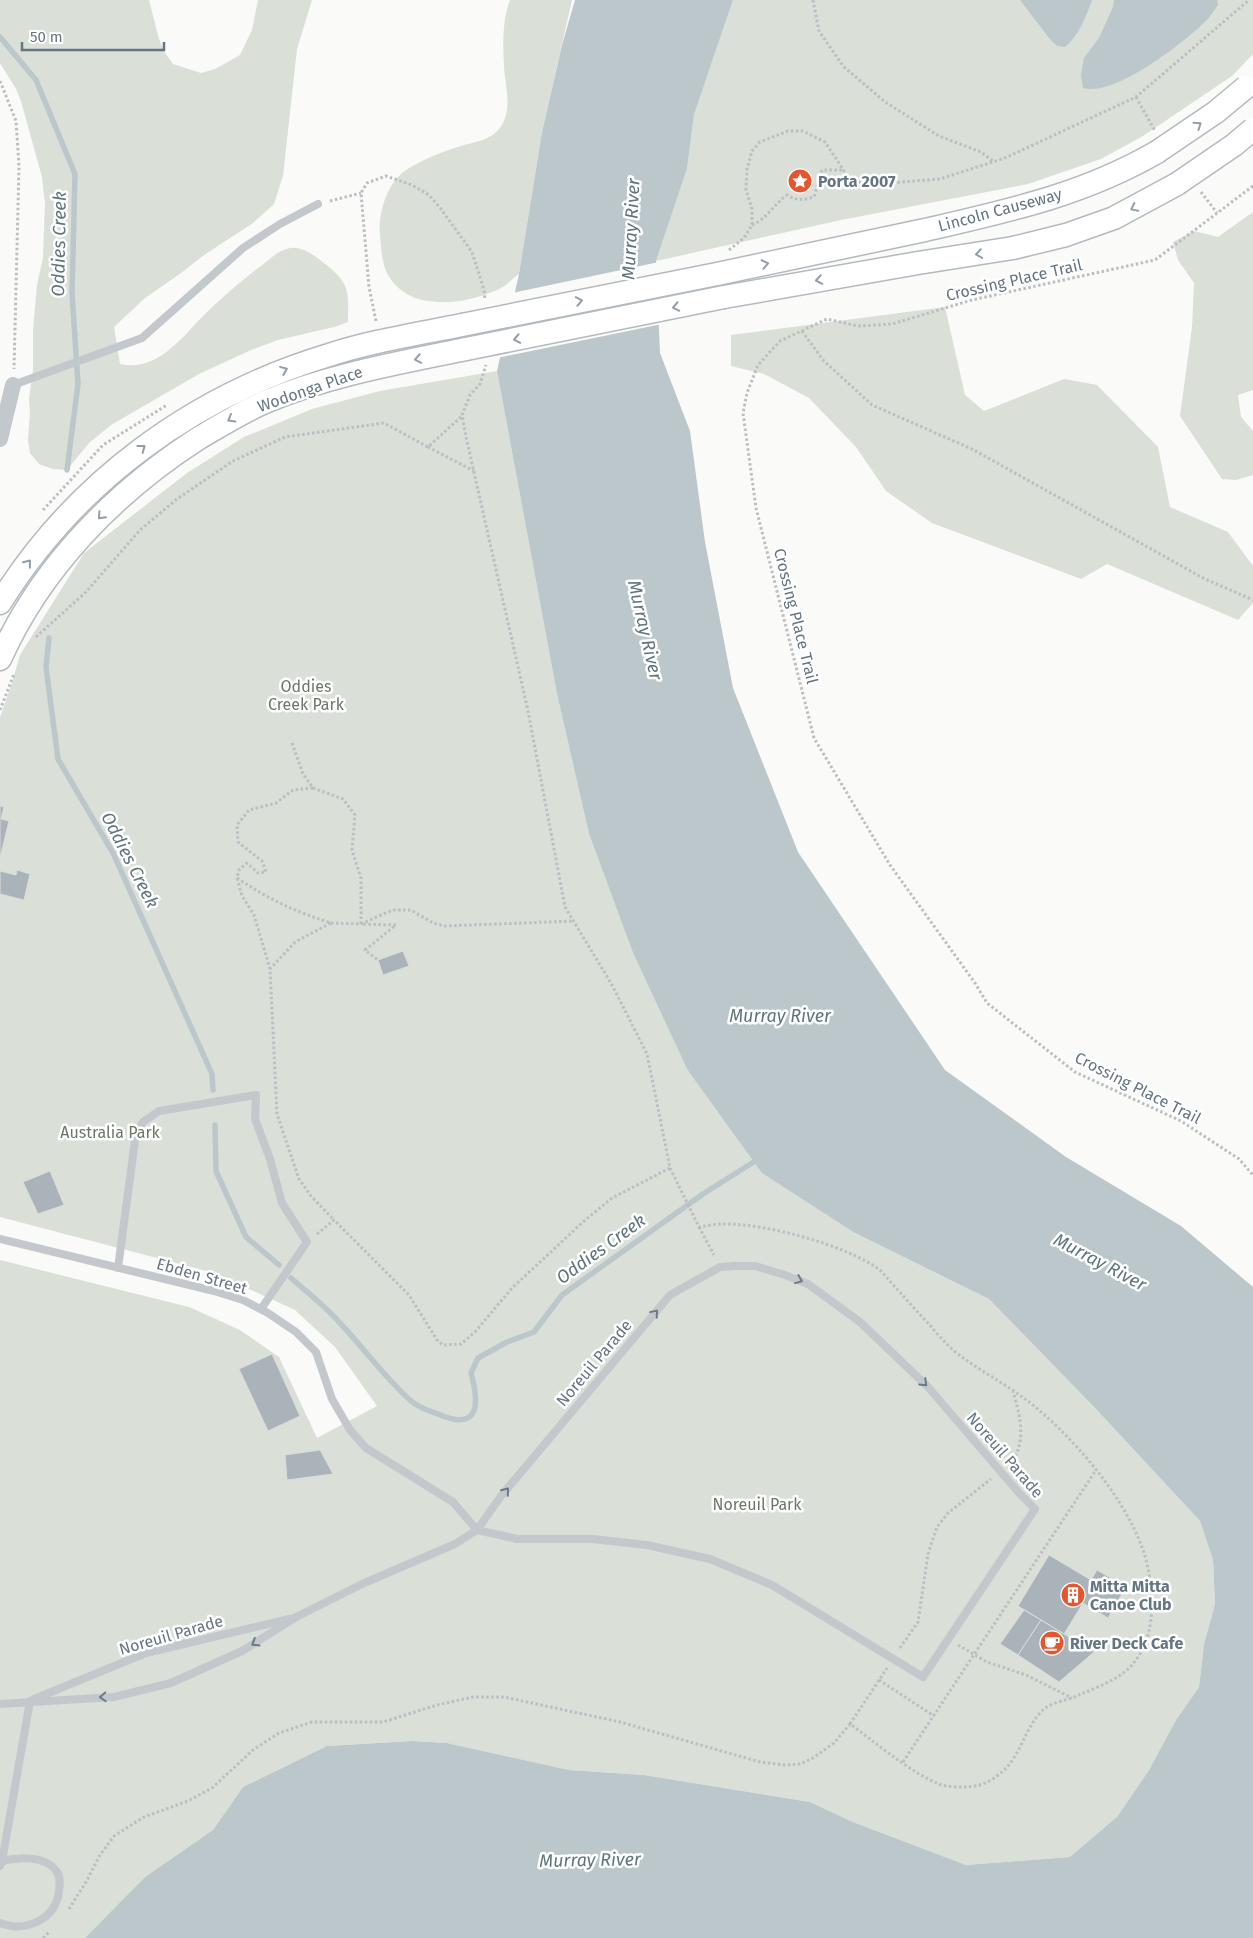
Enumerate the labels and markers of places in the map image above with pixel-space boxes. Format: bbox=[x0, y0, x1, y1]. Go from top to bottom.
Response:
place icon: Porta 2007 bbox=[787, 168, 813, 194]
place label: Porta 2007 bbox=[818, 172, 896, 191]
place label: Mitta Mitta Canoe Club bbox=[1090, 1577, 1172, 1614]
building icon: Mitta Mitta Canoe Club bbox=[1060, 1582, 1086, 1608]
cafe icon: River Deck Cafe bbox=[1039, 1630, 1065, 1656]
place label: River Deck Cafe bbox=[1070, 1634, 1183, 1653]

